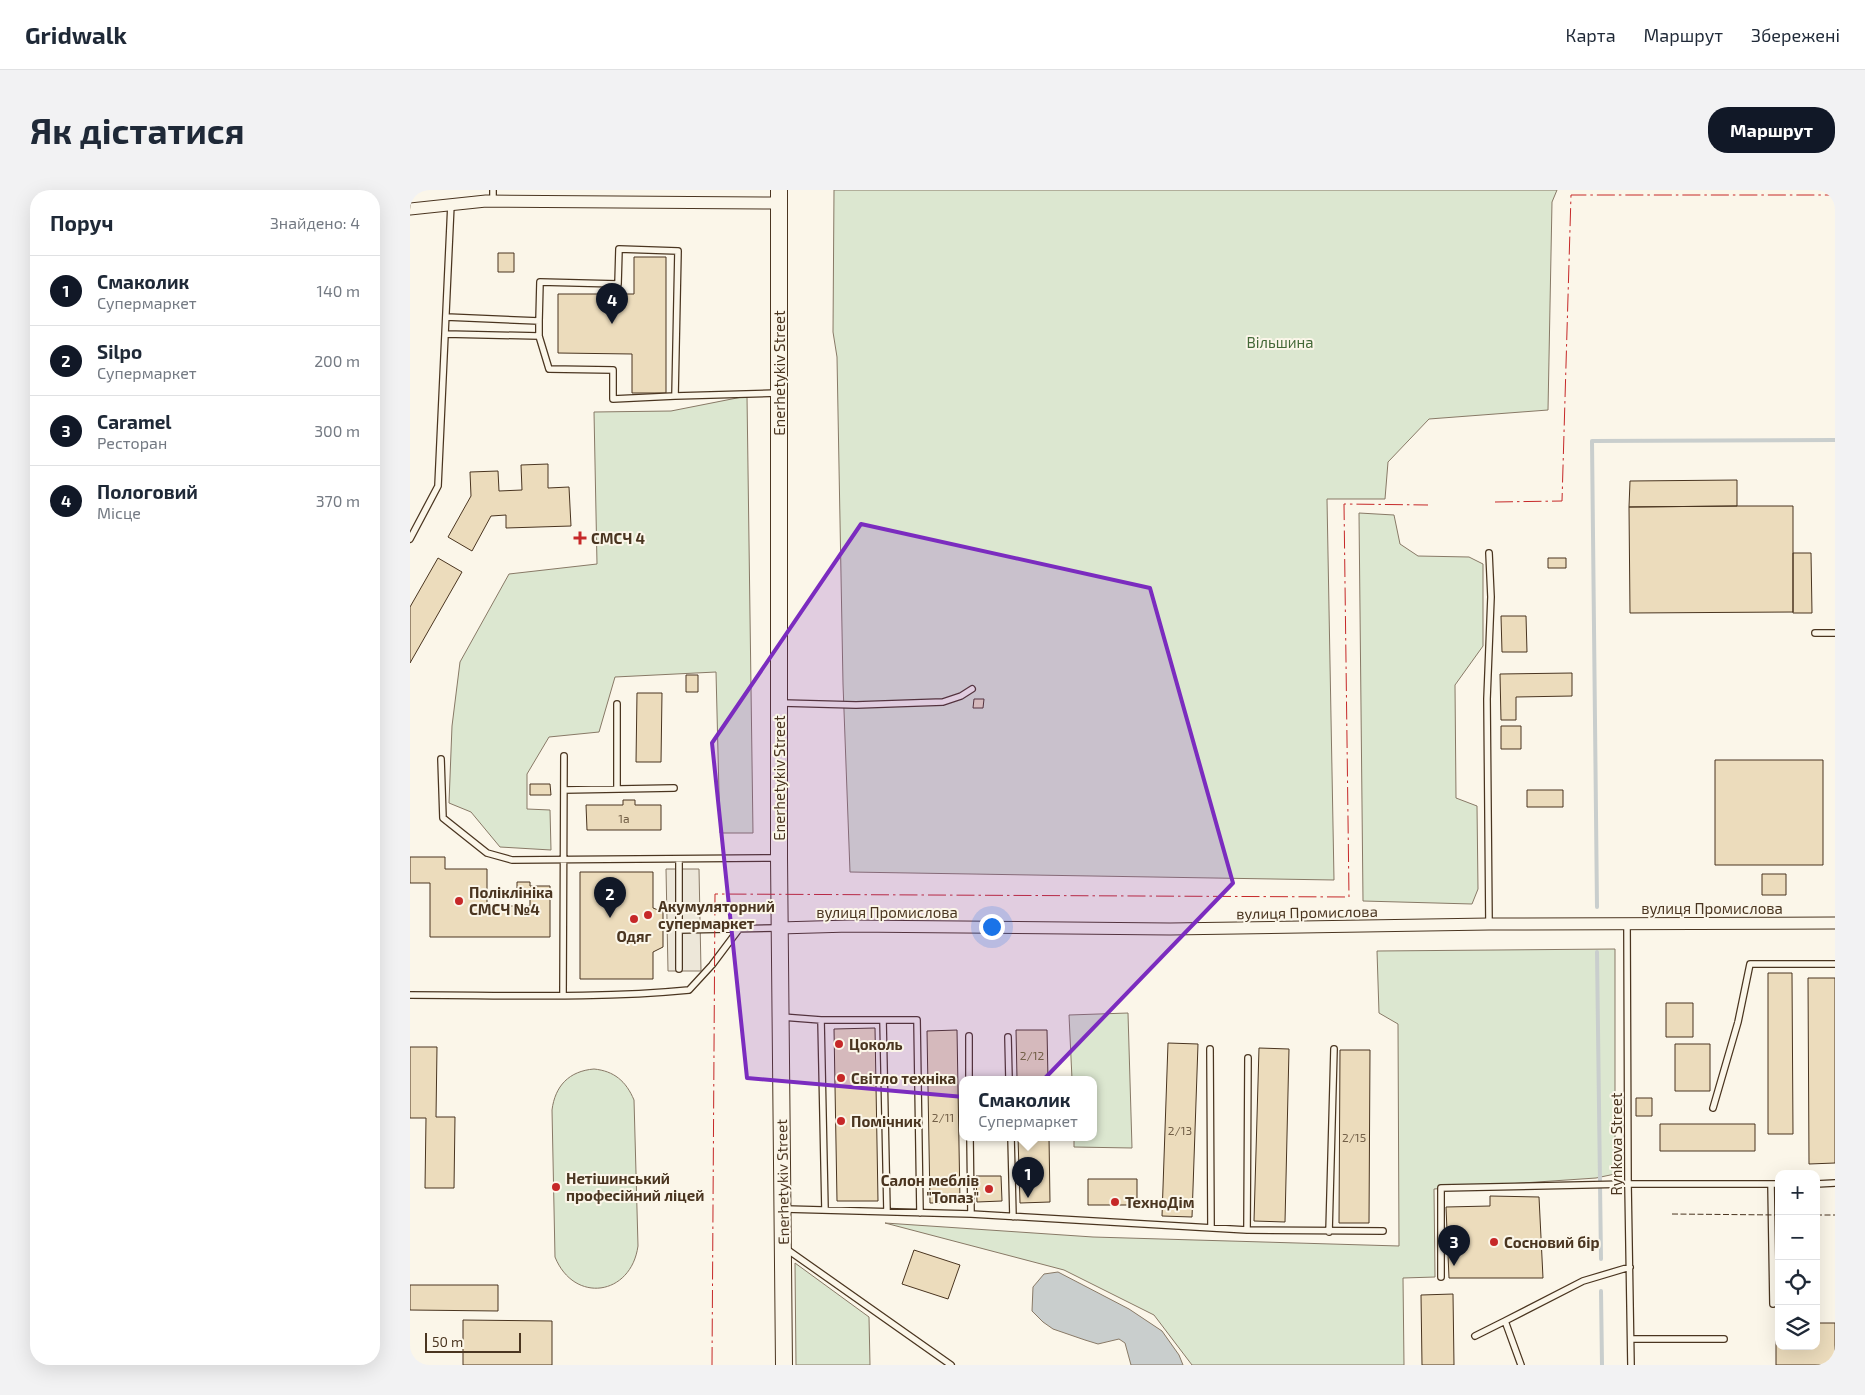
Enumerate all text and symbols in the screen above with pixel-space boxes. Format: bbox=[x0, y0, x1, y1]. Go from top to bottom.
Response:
text: Gridwalk bbox=[25, 20, 127, 49]
text: Карта bbox=[1566, 24, 1616, 46]
text: Маршрут bbox=[1644, 24, 1723, 46]
text: Збережені bbox=[1751, 24, 1840, 46]
button: Маршрут bbox=[1708, 107, 1835, 153]
text: Як дістатися bbox=[30, 109, 244, 151]
text: Поруч bbox=[50, 210, 113, 235]
text: Знайдено: 4 bbox=[270, 213, 360, 232]
text: Смаколик bbox=[97, 270, 189, 293]
text: 1 bbox=[63, 281, 69, 300]
text: 140 m bbox=[317, 281, 360, 300]
pin: 4 bbox=[596, 283, 628, 324]
text: Супермаркет bbox=[97, 293, 196, 312]
street label: Enerhetykiv Street bbox=[770, 310, 788, 436]
park label: Вільшина bbox=[1246, 333, 1314, 351]
text: Silpo bbox=[97, 340, 142, 363]
text: 2 bbox=[61, 351, 71, 370]
text: 200 m bbox=[314, 351, 360, 370]
text: Супермаркет bbox=[97, 363, 196, 382]
text: Caramel bbox=[97, 410, 172, 433]
text: 3 bbox=[61, 421, 71, 440]
text: 300 m bbox=[314, 421, 360, 440]
text: Ресторан bbox=[97, 433, 167, 452]
text: Пологовий bbox=[97, 480, 198, 503]
text: 4 bbox=[61, 491, 71, 510]
text: 370 m bbox=[316, 491, 360, 510]
text: Місце bbox=[97, 503, 141, 522]
place label: СМСЧ 4 bbox=[591, 529, 646, 547]
marker: СМСЧ 4 bbox=[573, 531, 587, 545]
street label: Enerhetykiv Street bbox=[770, 715, 788, 841]
house number: 1а bbox=[618, 811, 630, 825]
pin: 2 bbox=[594, 877, 626, 918]
place label: Поліклініка СМСЧ №4 bbox=[469, 883, 553, 918]
marker: Поліклініка СМСЧ №4 bbox=[453, 895, 465, 907]
place label: Акумуляторний супермаркет bbox=[658, 897, 775, 932]
street label: вулиця Промислова bbox=[1641, 899, 1783, 918]
street label: вулиця Промислова bbox=[1236, 902, 1378, 923]
street label: вулиця Промислова bbox=[816, 903, 958, 922]
marker: Акумуляторний супермаркет bbox=[642, 909, 654, 921]
marker: Одяг bbox=[628, 913, 640, 925]
your location bbox=[979, 914, 1005, 940]
place label: Одяг bbox=[616, 927, 652, 945]
place label: Цоколь bbox=[849, 1035, 903, 1053]
marker: Цоколь bbox=[833, 1038, 845, 1050]
house number: 2/12 bbox=[1020, 1048, 1044, 1062]
place label: Світло техніка bbox=[851, 1069, 956, 1087]
marker: Світло техніка bbox=[835, 1072, 847, 1084]
popup bbox=[959, 1076, 1097, 1141]
text: Смаколик bbox=[978, 1088, 1071, 1111]
street label: Rynkova Street bbox=[1607, 1092, 1625, 1195]
house number: 2/11 bbox=[932, 1110, 954, 1124]
text: Супермаркет bbox=[978, 1111, 1078, 1130]
place label: Помічник bbox=[851, 1112, 922, 1130]
marker: Помічник bbox=[835, 1115, 847, 1127]
street label: Enerhetykiv Street bbox=[772, 1119, 792, 1245]
house number: 2/13 bbox=[1168, 1123, 1192, 1137]
house number: 2/15 bbox=[1342, 1130, 1366, 1144]
pin: 1 bbox=[1012, 1157, 1044, 1198]
place label: Нетішинський професійний ліцей bbox=[566, 1169, 704, 1204]
map controls bbox=[1775, 1170, 1820, 1350]
button: + bbox=[1775, 1170, 1820, 1215]
place label: Салон меблів "Топаз" bbox=[881, 1171, 979, 1206]
marker: Нетішинський професійний ліцей bbox=[550, 1181, 562, 1193]
marker: Салон меблів "Топаз" bbox=[983, 1183, 995, 1195]
place label: ТехноДім bbox=[1125, 1193, 1194, 1211]
marker: ТехноДім bbox=[1109, 1196, 1121, 1208]
button: − bbox=[1775, 1215, 1820, 1260]
pin: 3 bbox=[1438, 1225, 1470, 1266]
place label: Сосновий бір bbox=[1504, 1233, 1600, 1251]
marker: Сосновий бір bbox=[1488, 1236, 1500, 1248]
button: locate bbox=[1775, 1260, 1820, 1305]
button: layers bbox=[1775, 1305, 1820, 1350]
scale bar bbox=[425, 1330, 521, 1353]
text: 50 m bbox=[432, 1333, 463, 1350]

